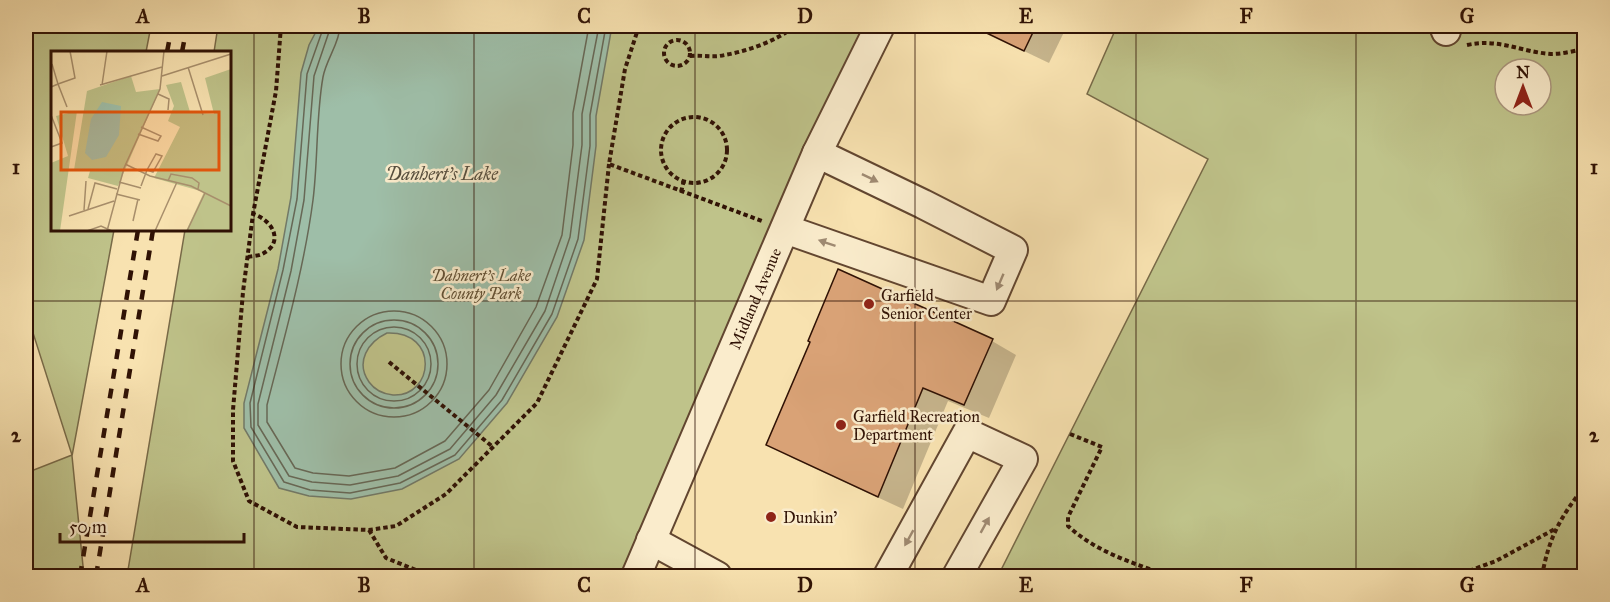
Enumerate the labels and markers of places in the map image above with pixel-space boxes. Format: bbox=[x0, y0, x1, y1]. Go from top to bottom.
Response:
place label: Garfield Senior Center bbox=[881, 286, 972, 323]
marker: Garfield Senior Center bbox=[862, 297, 876, 311]
place label: Garfield Recreation Department bbox=[853, 407, 980, 444]
marker: Garfield Recreation Department bbox=[834, 418, 848, 432]
place label: Dunkin' bbox=[783, 508, 837, 527]
marker: Dunkin' bbox=[764, 510, 778, 524]

